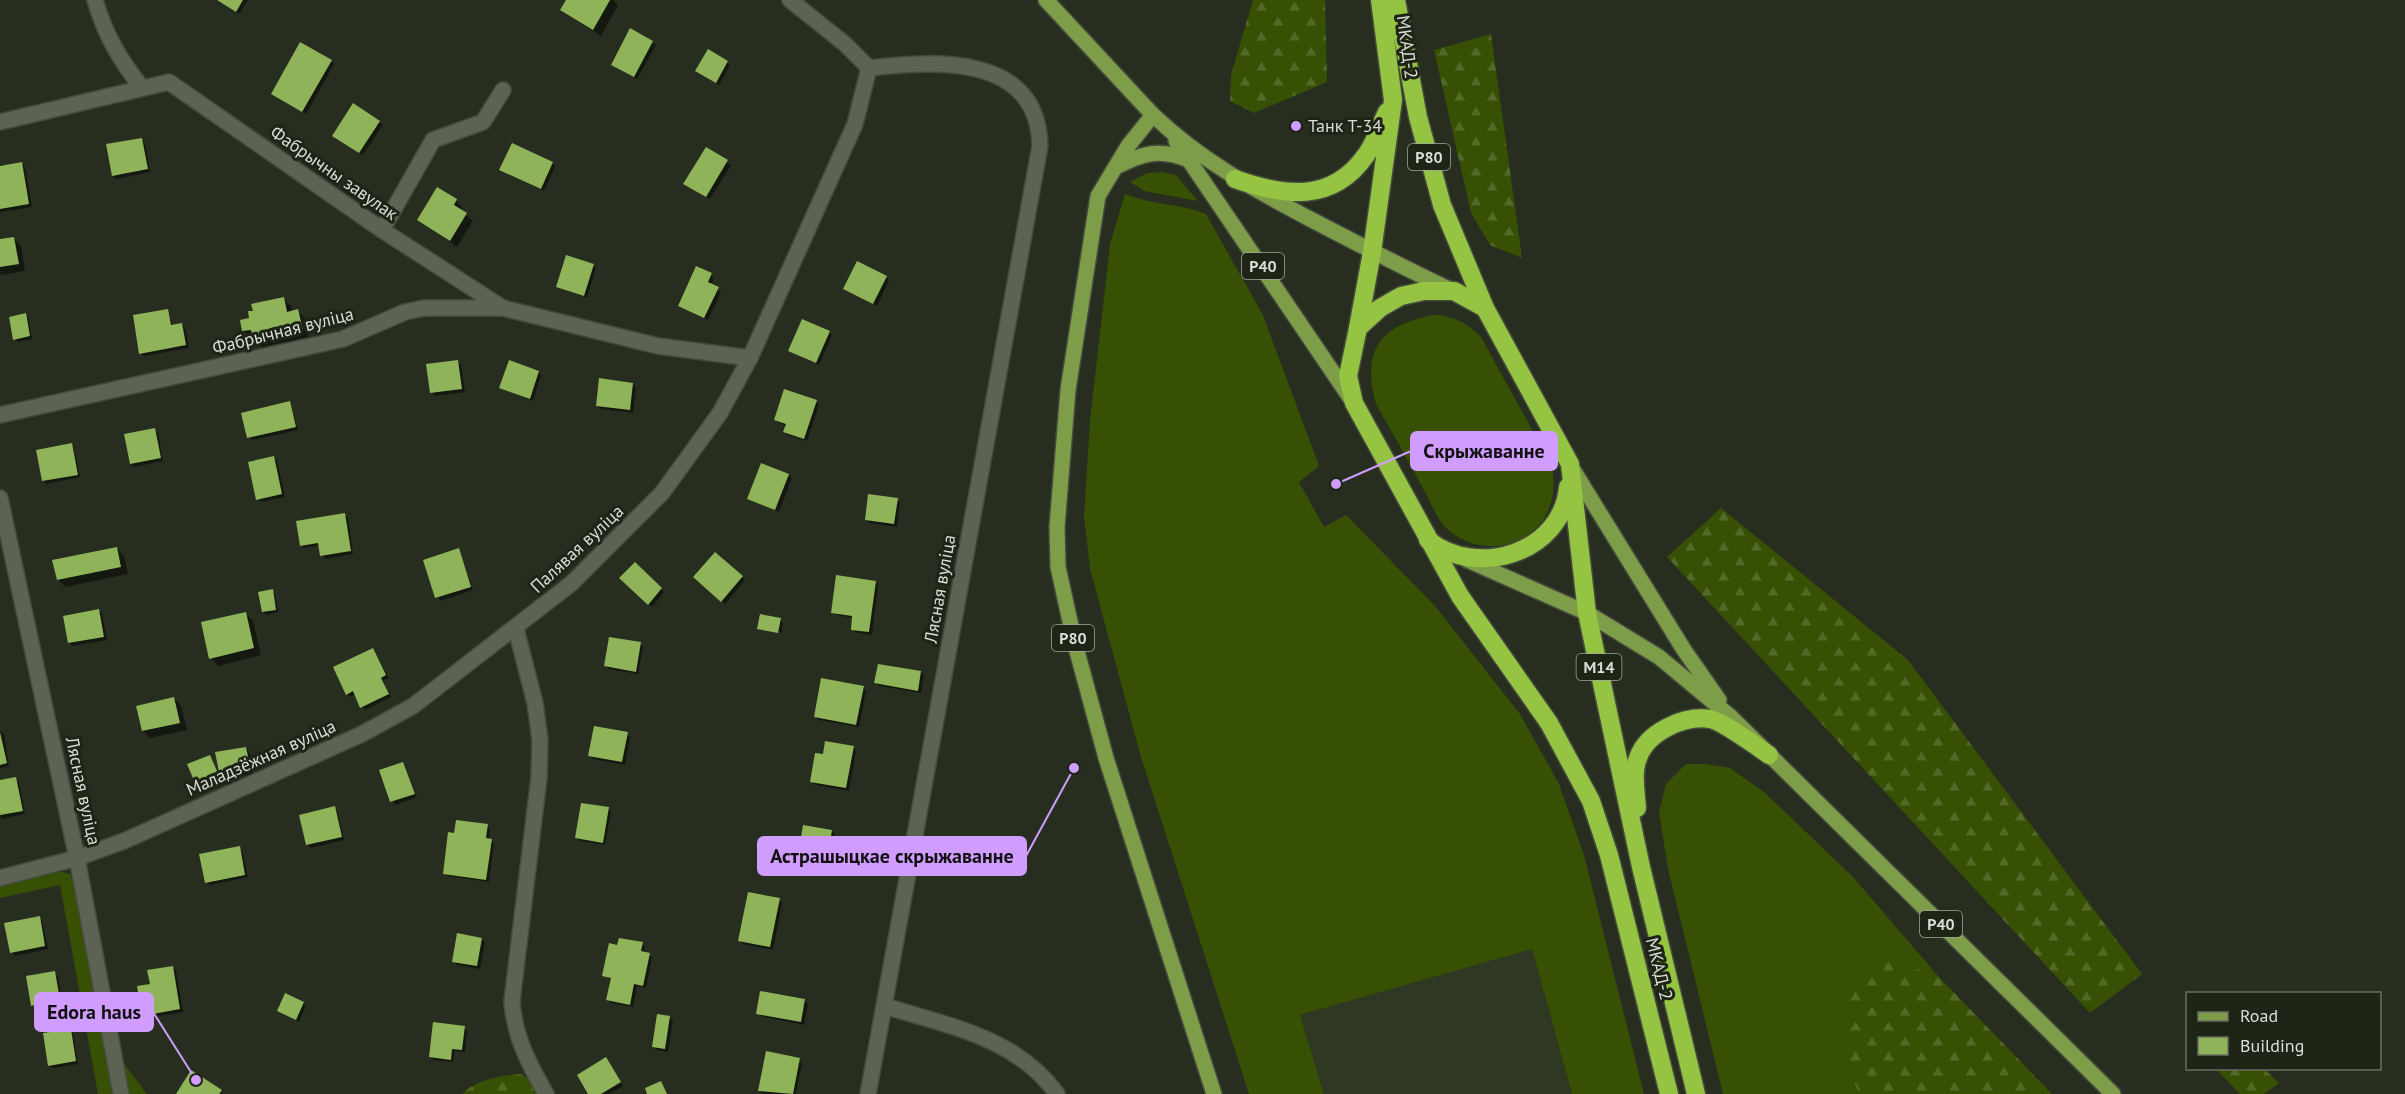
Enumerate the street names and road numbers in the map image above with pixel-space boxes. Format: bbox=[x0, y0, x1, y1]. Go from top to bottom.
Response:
street label: МКАД-2 bbox=[1392, 14, 1423, 80]
street label: Фабрычны завулак bbox=[266, 120, 403, 225]
road number: Р80 bbox=[1408, 144, 1450, 170]
road number: Р40 bbox=[1242, 253, 1284, 279]
street label: Фабрычная вуліца bbox=[210, 302, 356, 359]
street label: Палявая вуліца bbox=[525, 499, 628, 598]
street label: Лясная вуліца bbox=[918, 533, 960, 646]
road number: Р80 bbox=[1052, 625, 1094, 651]
road number: М14 bbox=[1576, 654, 1622, 680]
street label: Маладзёжная вуліца bbox=[182, 714, 339, 801]
street label: Лясная вуліца bbox=[61, 734, 106, 847]
road number: Р40 bbox=[1920, 911, 1962, 937]
street label: МКАД-2 bbox=[1641, 935, 1678, 1003]

